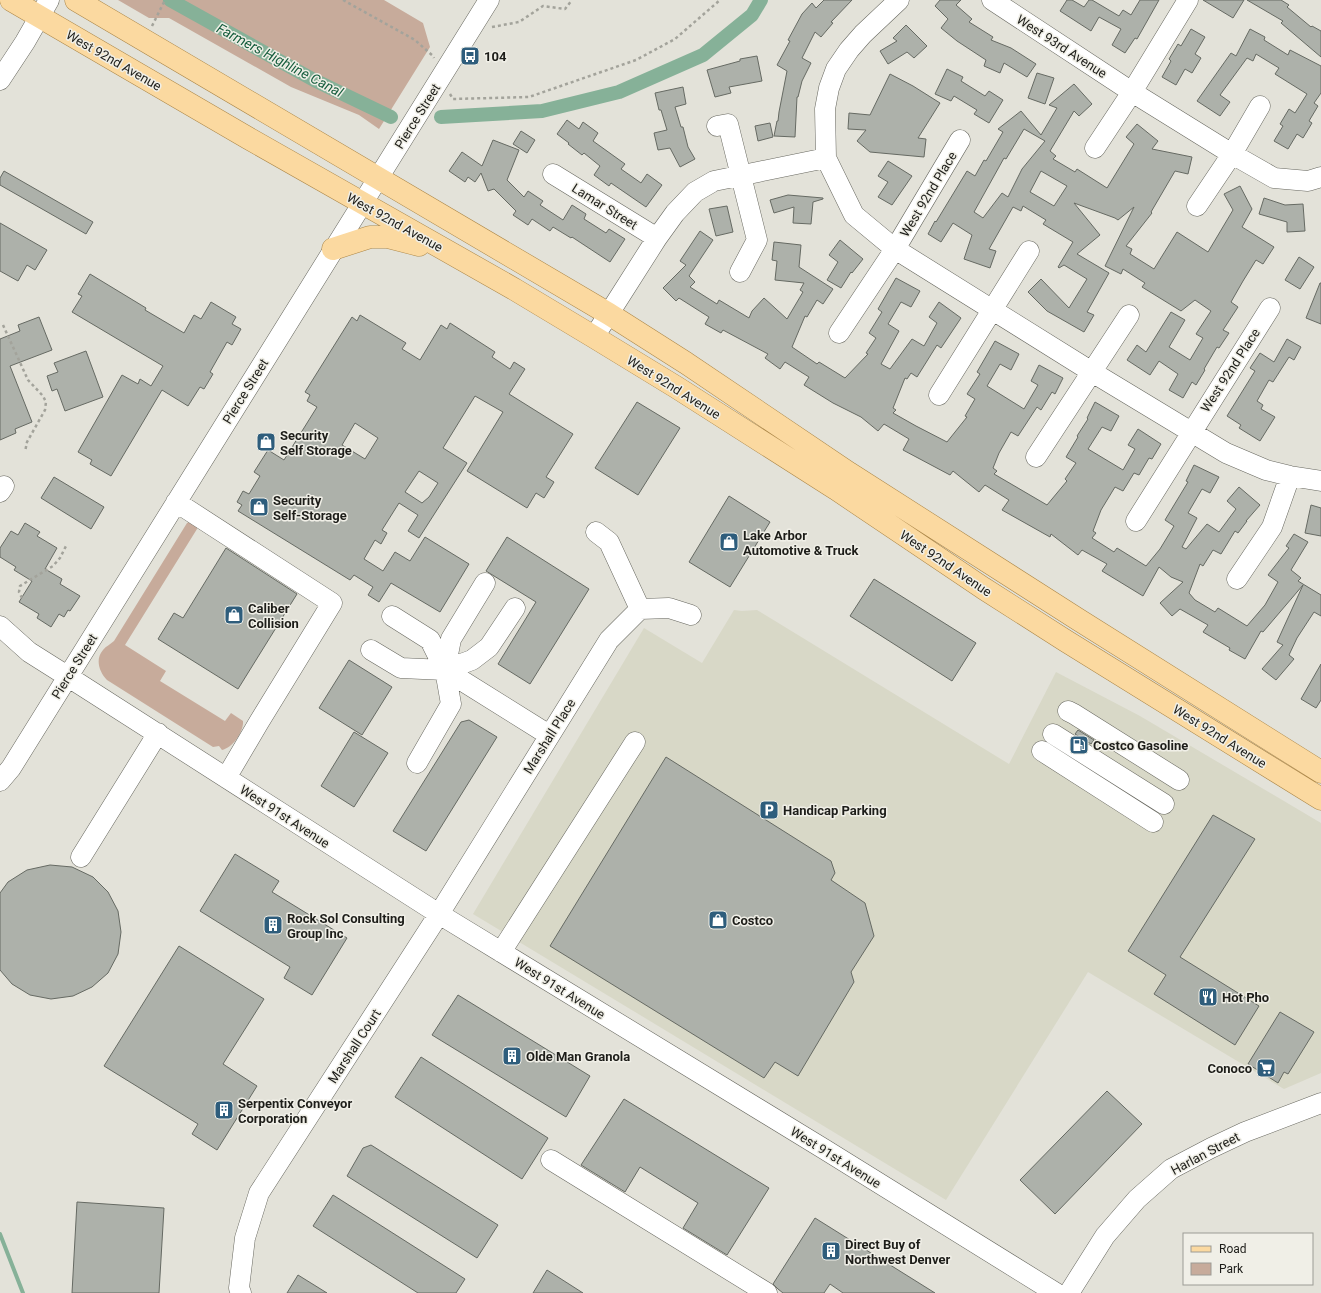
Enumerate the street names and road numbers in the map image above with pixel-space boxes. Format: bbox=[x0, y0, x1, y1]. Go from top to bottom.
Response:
street label: West 93rd Avenue bbox=[1014, 12, 1110, 81]
street label: West 92nd Avenue bbox=[64, 27, 164, 94]
street label: Pierce Street bbox=[392, 81, 443, 152]
street label: West 92nd Place bbox=[897, 149, 960, 240]
street label: Lamar Street bbox=[569, 180, 640, 233]
street label: West 92nd Avenue bbox=[344, 190, 445, 255]
street label: West 92nd Place bbox=[1198, 325, 1263, 415]
street label: West 92nd Avenue bbox=[624, 353, 723, 422]
street label: Pierce Street bbox=[220, 356, 271, 427]
street label: West 92nd Avenue bbox=[897, 527, 994, 600]
street label: Pierce Street bbox=[49, 631, 100, 702]
street label: Marshall Place bbox=[520, 696, 578, 776]
street label: West 92nd Avenue bbox=[1170, 702, 1269, 771]
street label: West 91st Avenue bbox=[237, 782, 332, 851]
street label: West 91st Avenue bbox=[512, 955, 608, 1022]
street label: Marshall Court bbox=[325, 1006, 384, 1086]
street label: West 91st Avenue bbox=[788, 1124, 884, 1191]
street label: Harlan Street bbox=[1168, 1129, 1242, 1178]

